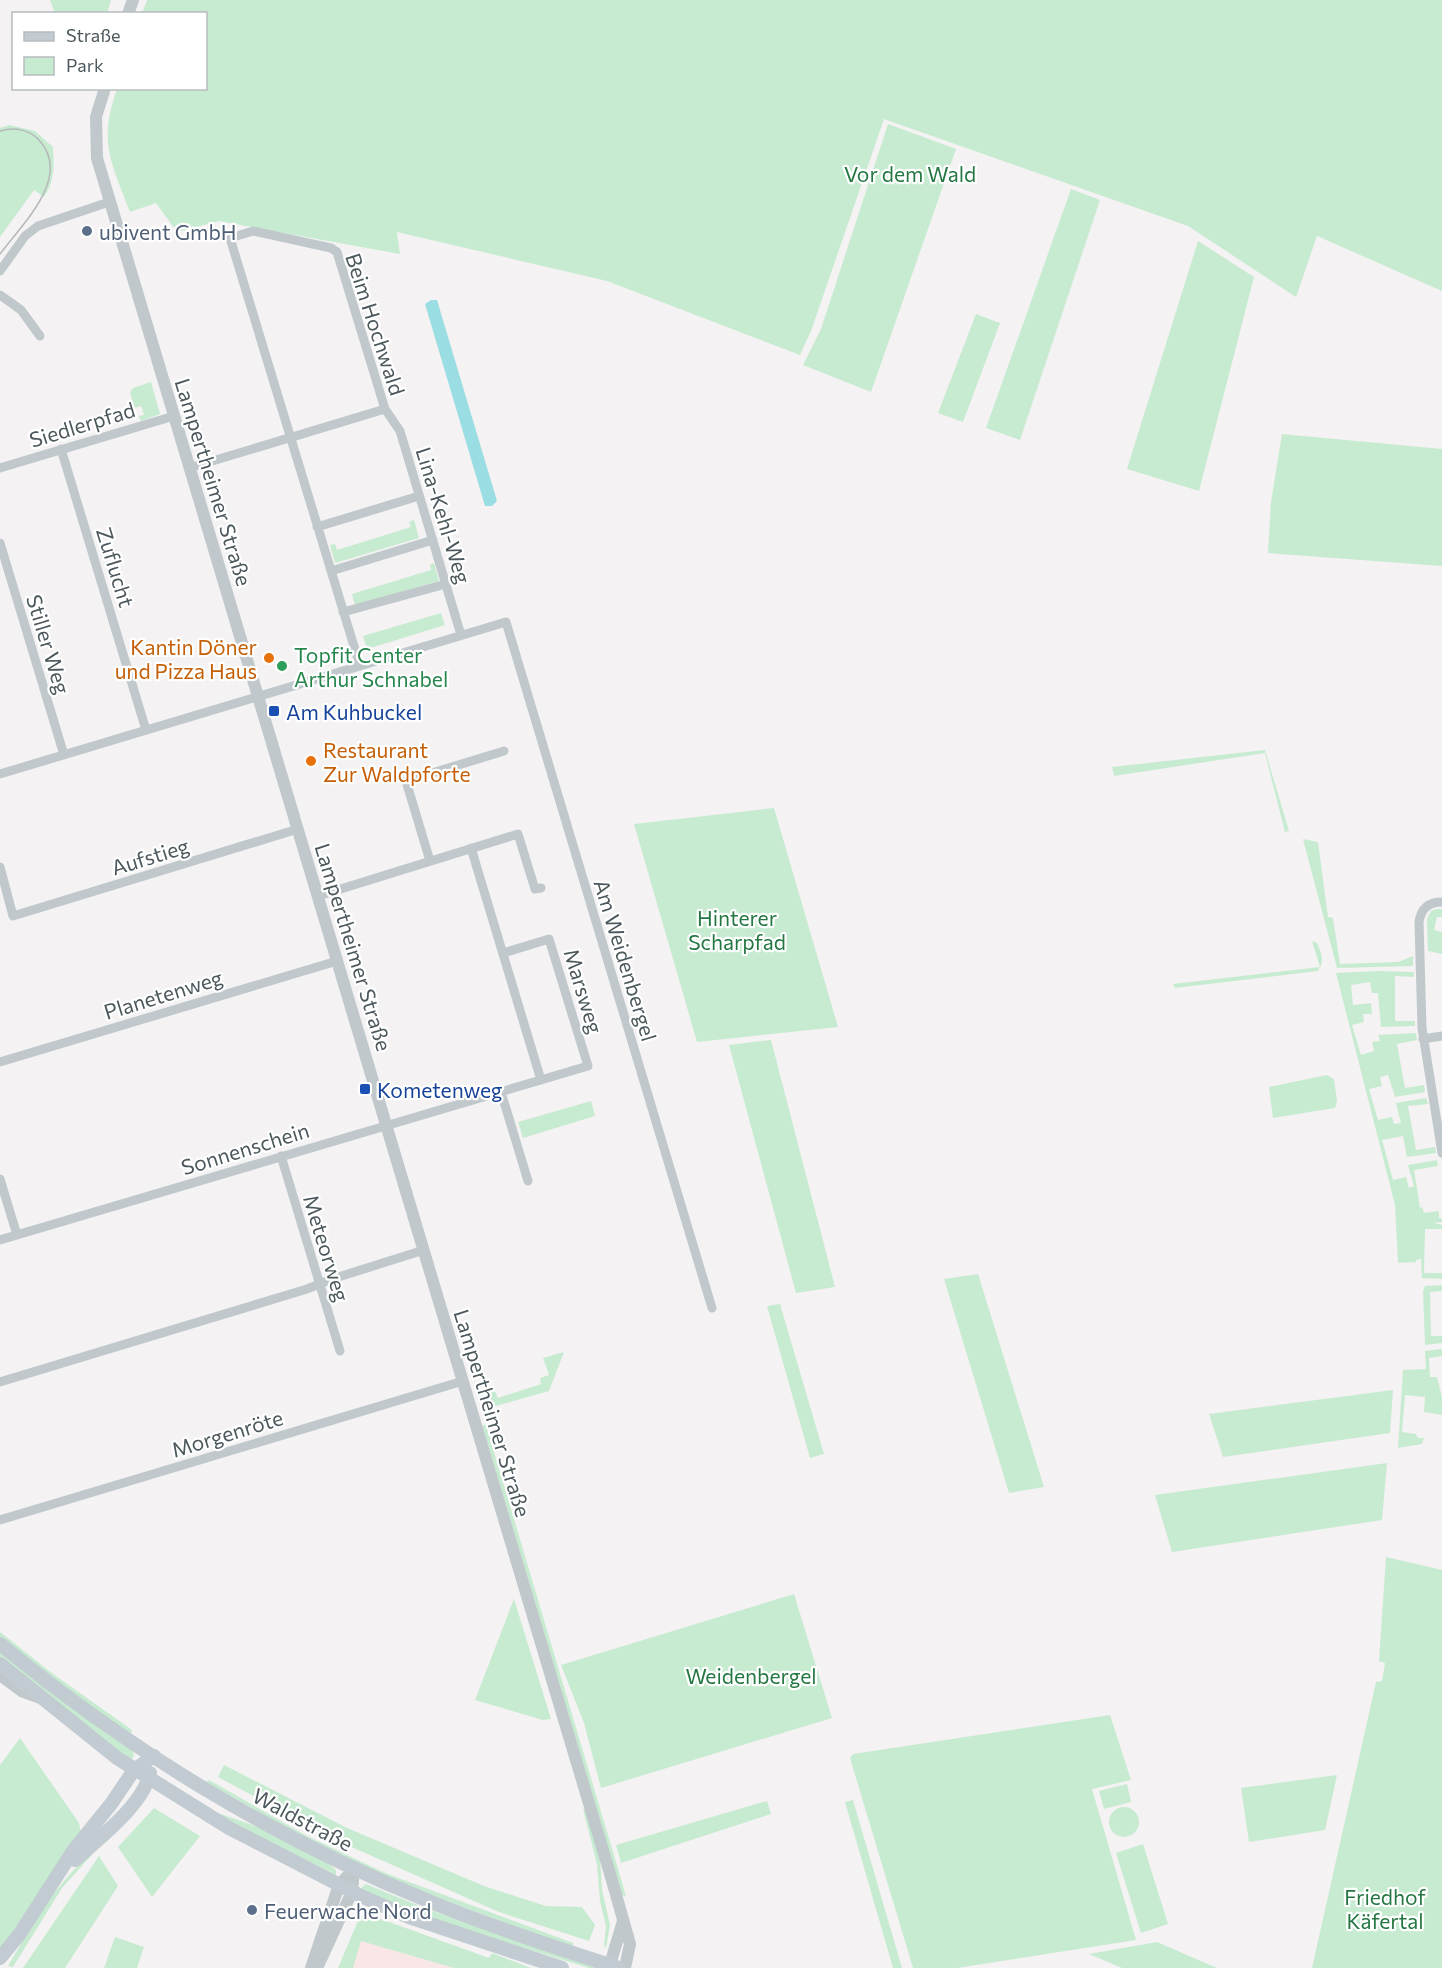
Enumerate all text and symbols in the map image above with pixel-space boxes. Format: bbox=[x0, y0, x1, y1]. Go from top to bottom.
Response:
legend bbox=[12, 12, 207, 90]
text: Straße bbox=[66, 24, 121, 46]
text: Park bbox=[66, 54, 104, 76]
park label: Vor dem Wald bbox=[844, 161, 976, 186]
place label: ubivent GmbH bbox=[99, 219, 237, 244]
marker: ubivent GmbH bbox=[80, 224, 94, 238]
street label: Beim Hochwald bbox=[341, 250, 411, 398]
street label: Lampertheimer Straße bbox=[170, 375, 258, 589]
street label: Siedlerpfad bbox=[26, 396, 138, 452]
street label: Lina-Kehl-Weg bbox=[411, 444, 477, 586]
street label: Zuflucht bbox=[92, 524, 140, 610]
street label: Stiller Weg bbox=[22, 591, 76, 697]
place label: Kantin Döner und Pizza Haus bbox=[115, 634, 257, 683]
place label: Topfit Center Arthur Schnabel bbox=[294, 642, 448, 691]
marker: Kantin Döner und Pizza Haus bbox=[262, 651, 276, 665]
marker: Topfit Center Arthur Schnabel bbox=[275, 659, 289, 673]
place label: Am Kuhbuckel bbox=[286, 699, 422, 724]
marker: Am Kuhbuckel bbox=[267, 704, 281, 718]
place label: Restaurant Zur Waldpforte bbox=[323, 737, 471, 786]
marker: Restaurant Zur Waldpforte bbox=[304, 754, 318, 768]
street label: Aufstieg bbox=[108, 832, 192, 880]
street label: Lampertheimer Straße bbox=[310, 840, 398, 1054]
street label: Am Weidenbergel bbox=[589, 876, 663, 1044]
park label: Hinterer Scharpfad bbox=[688, 905, 786, 954]
street label: Marsweg bbox=[559, 946, 609, 1036]
street label: Planetenweg bbox=[101, 964, 225, 1024]
place label: Kometenweg bbox=[377, 1077, 502, 1102]
marker: Kometenweg bbox=[358, 1082, 372, 1096]
street label: Sonnenschein bbox=[178, 1117, 312, 1179]
street label: Meteorweg bbox=[299, 1192, 355, 1304]
street label: Lampertheimer Straße bbox=[449, 1306, 537, 1520]
street label: Morgenröte bbox=[168, 1404, 286, 1462]
park label: Weidenbergel bbox=[685, 1663, 817, 1688]
street label: Waldstraße bbox=[249, 1782, 357, 1856]
park label: Friedhof Käfertal bbox=[1344, 1884, 1426, 1933]
place label: Feuerwache Nord bbox=[264, 1898, 432, 1923]
marker: Feuerwache Nord bbox=[245, 1903, 259, 1917]

